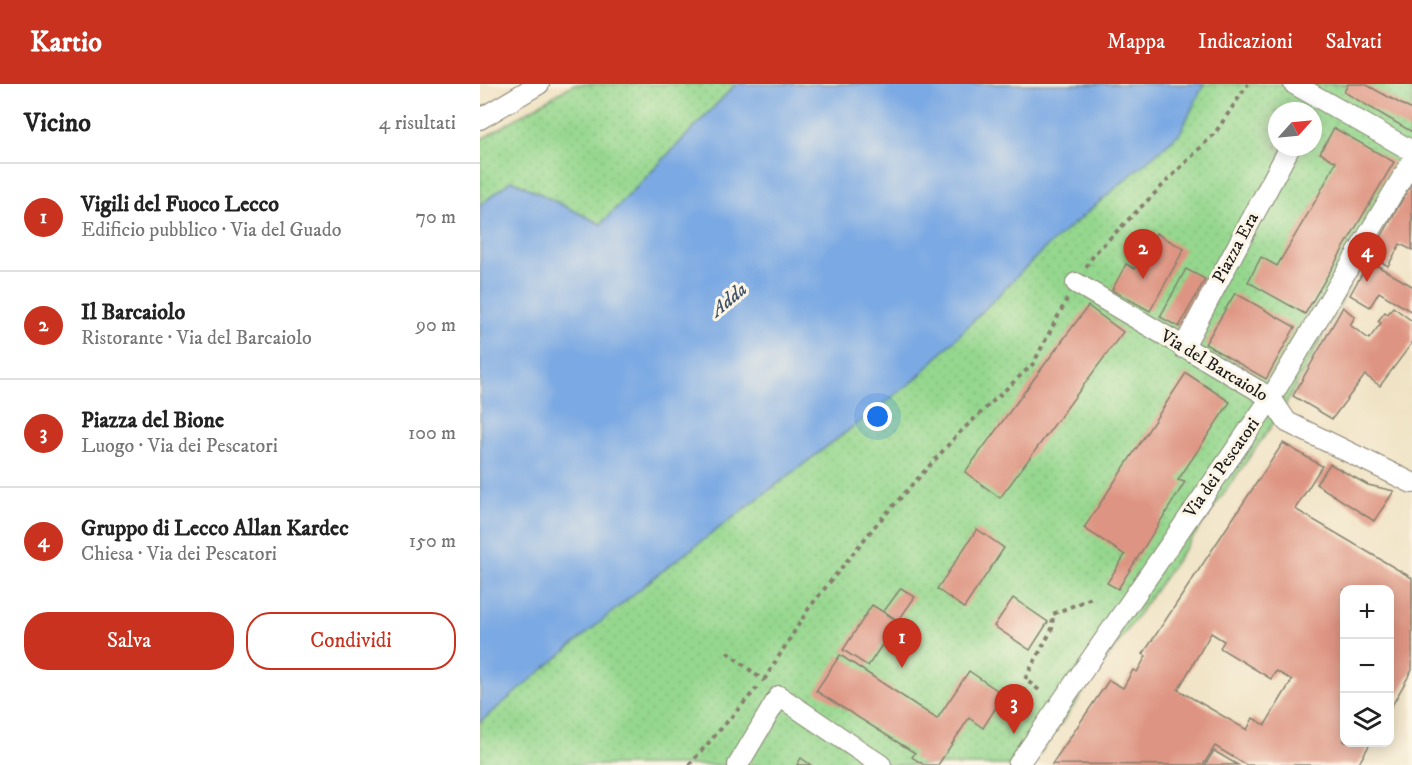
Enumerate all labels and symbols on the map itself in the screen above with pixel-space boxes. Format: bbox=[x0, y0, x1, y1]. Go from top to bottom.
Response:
north arrow bbox=[1268, 102, 1322, 156]
street label: Piazza Era bbox=[1208, 209, 1264, 287]
pin: 2 bbox=[1124, 230, 1162, 279]
pin: 4 bbox=[1348, 232, 1386, 282]
water label: Adda bbox=[704, 277, 753, 324]
street label: Via del Barcaiolo bbox=[1155, 325, 1272, 407]
your location bbox=[863, 402, 892, 431]
street label: Via dei Pescatori bbox=[1179, 414, 1265, 523]
pin: 1 bbox=[882, 618, 922, 668]
pin: 3 bbox=[994, 684, 1034, 734]

